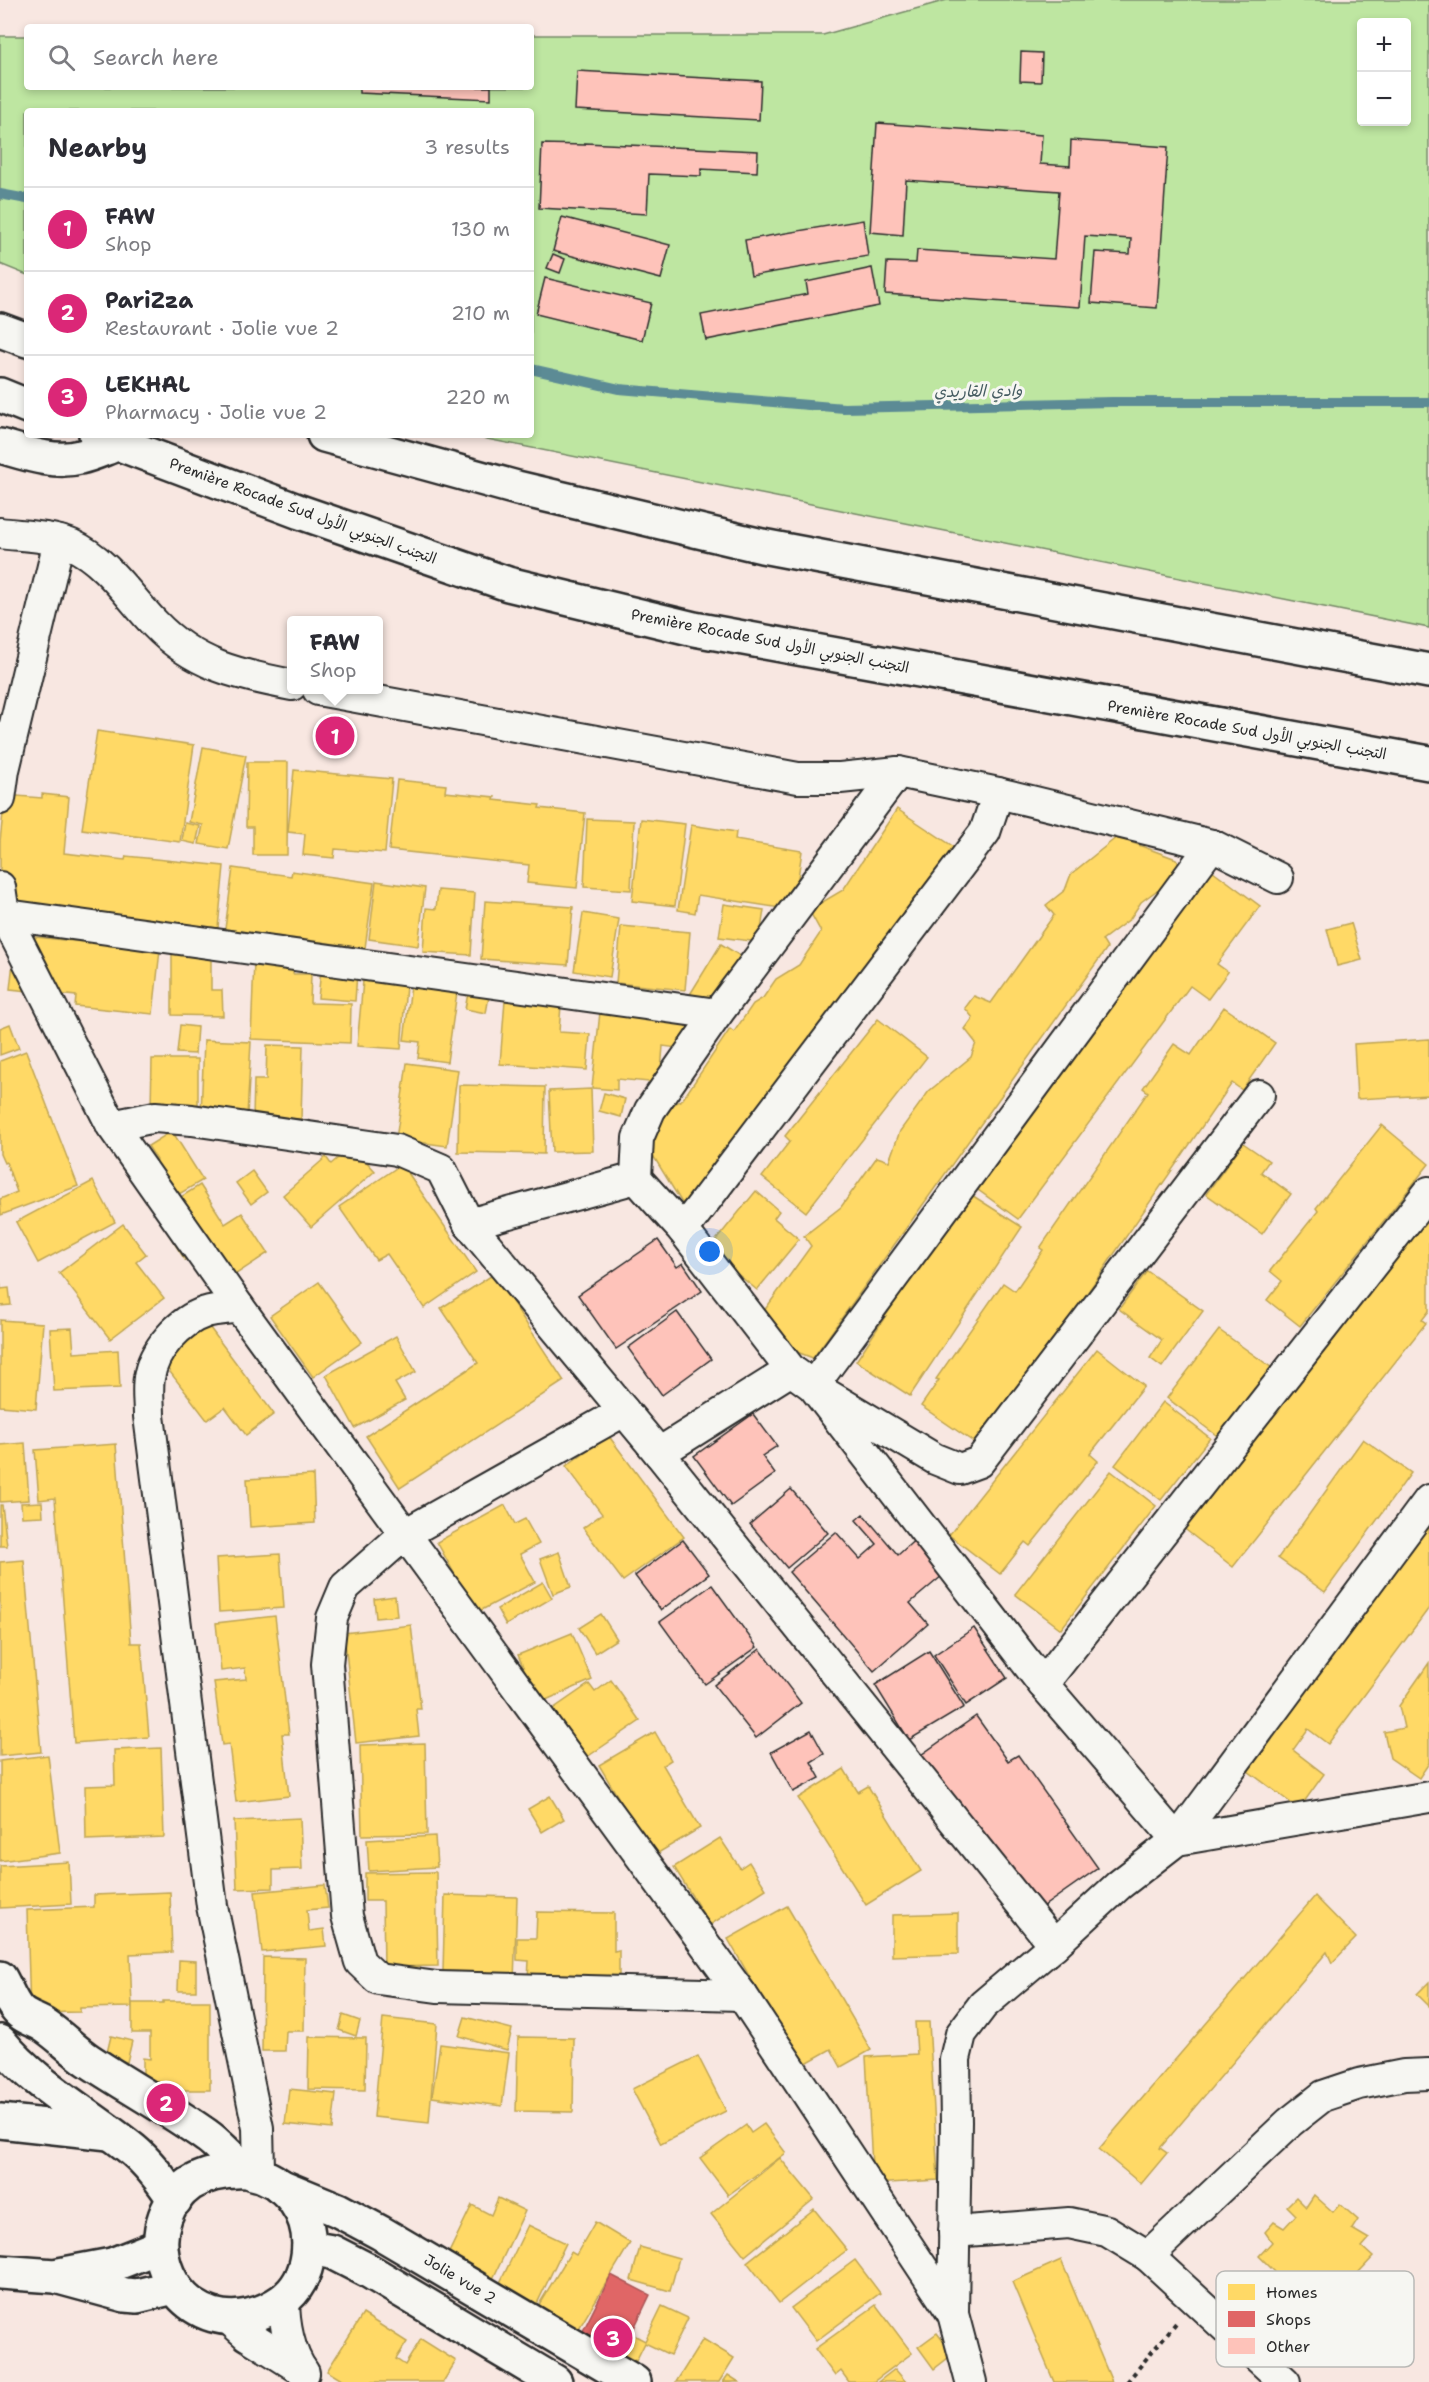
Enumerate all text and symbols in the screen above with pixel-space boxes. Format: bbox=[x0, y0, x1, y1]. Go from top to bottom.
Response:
map controls bbox=[1357, 18, 1411, 126]
button: + bbox=[1357, 18, 1411, 72]
search box bbox=[24, 24, 534, 90]
icon: search bbox=[45, 41, 78, 74]
text: Search here bbox=[93, 43, 219, 72]
button: − bbox=[1357, 72, 1411, 126]
text: Nearby bbox=[48, 130, 147, 165]
text: 3 results bbox=[424, 134, 510, 160]
text: FAW bbox=[105, 202, 155, 231]
text: 1 bbox=[63, 216, 72, 242]
text: 130 m bbox=[451, 216, 510, 242]
text: Shop bbox=[105, 231, 152, 257]
text: PariZza bbox=[105, 286, 193, 315]
text: 2 bbox=[61, 300, 75, 326]
text: 210 m bbox=[451, 300, 510, 326]
text: Restaurant · Jolie vue 2 bbox=[105, 315, 339, 341]
text: LEKHAL bbox=[105, 370, 190, 399]
water label: وادي القاريدي bbox=[934, 380, 1023, 403]
text: 3 bbox=[61, 384, 75, 410]
text: 220 m bbox=[446, 384, 510, 410]
text: Pharmacy · Jolie vue 2 bbox=[105, 399, 327, 425]
street label: Première Rocade Sud التجنب الجنوبي الأول bbox=[166, 453, 439, 572]
street label: Première Rocade Sud التجنب الجنوبي الأول bbox=[629, 604, 911, 681]
popup bbox=[287, 616, 383, 694]
text: FAW bbox=[310, 628, 360, 657]
text: Shop bbox=[310, 657, 356, 683]
street label: Première Rocade Sud التجنب الجنوبي الأول bbox=[1105, 696, 1388, 767]
pin: 1 bbox=[316, 714, 354, 758]
your location bbox=[695, 1237, 724, 1266]
pin: 2 bbox=[146, 2080, 186, 2126]
street label: Jolie vue 2 bbox=[420, 2250, 500, 2308]
legend bbox=[1216, 2271, 1414, 2367]
text: Homes bbox=[1266, 2282, 1318, 2303]
text: Shops bbox=[1266, 2309, 1311, 2330]
pin: 3 bbox=[594, 2316, 632, 2360]
text: Other bbox=[1266, 2336, 1310, 2357]

